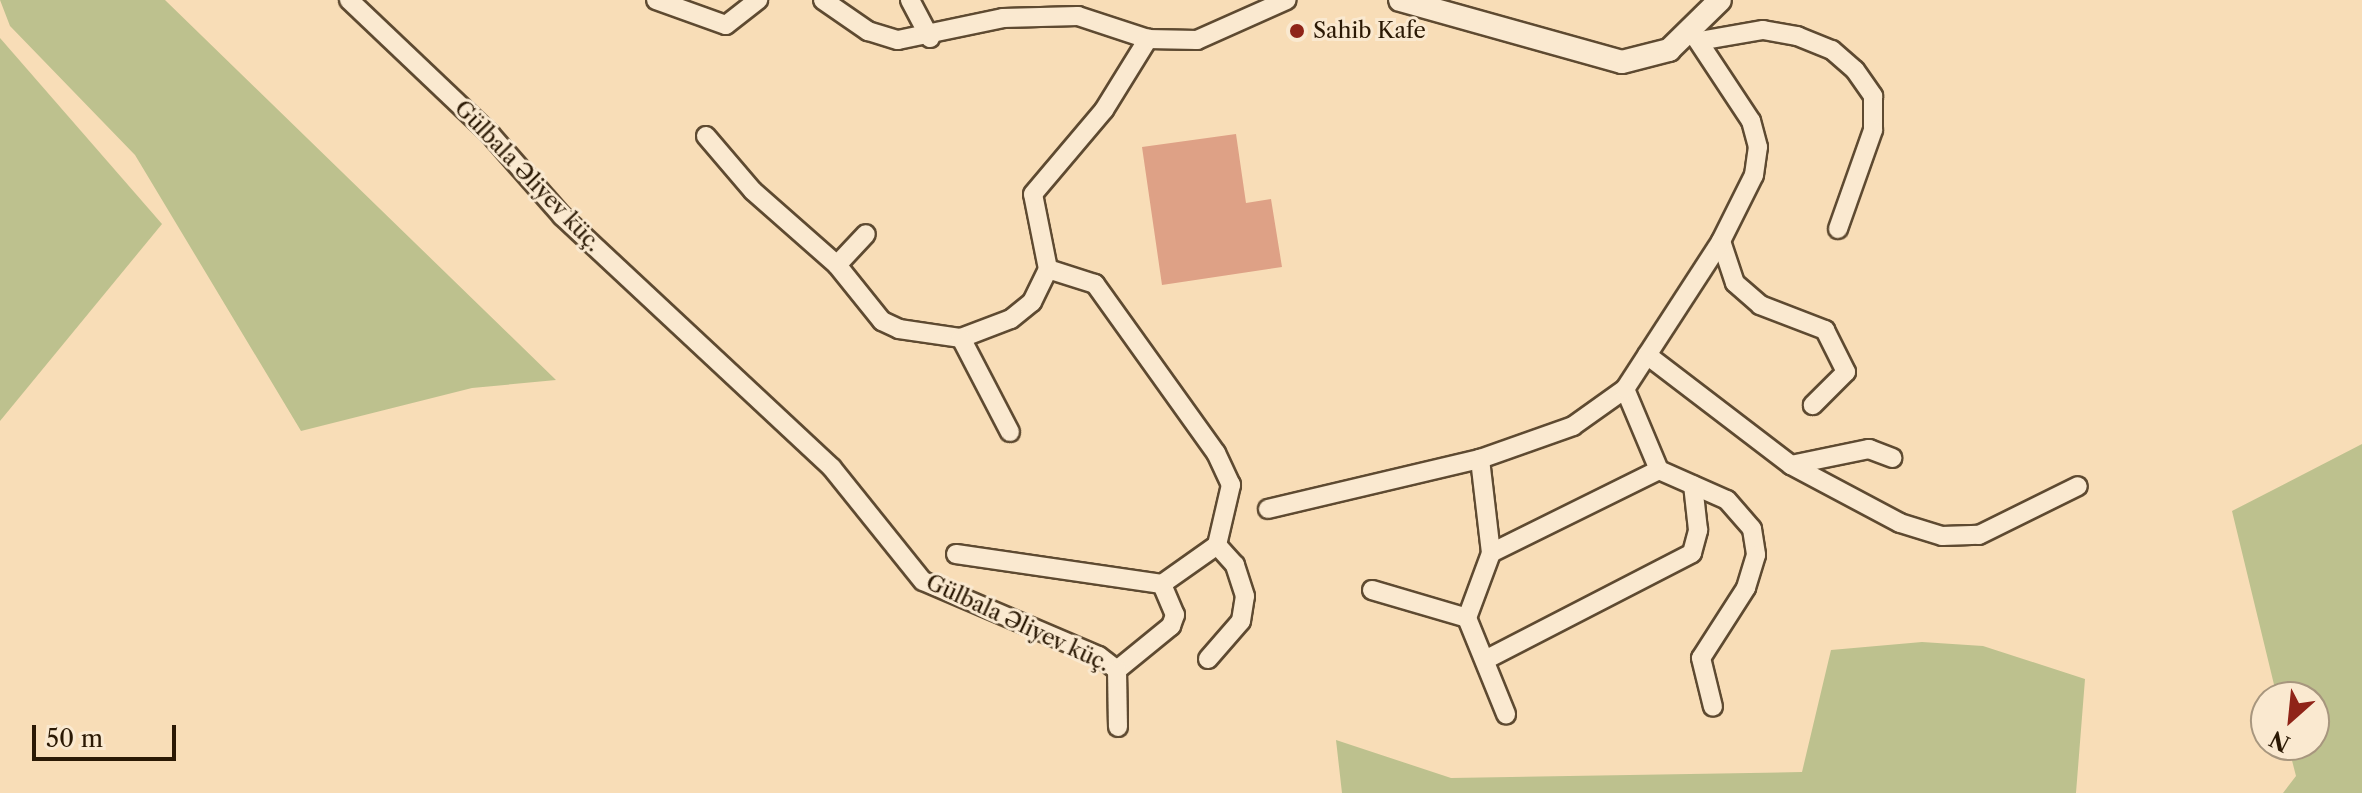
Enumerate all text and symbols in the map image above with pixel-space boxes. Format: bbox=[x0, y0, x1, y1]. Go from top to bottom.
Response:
place label: Sahib Kafe bbox=[1313, 18, 1426, 44]
marker: Sahib Kafe bbox=[1288, 22, 1306, 40]
street label: Gülbala Əliyev küç. bbox=[449, 95, 607, 257]
street label: Gülbala Əliyev küç. bbox=[921, 569, 1115, 677]
north arrow bbox=[2250, 681, 2330, 761]
scale bar bbox=[36, 709, 180, 759]
text: 50 m bbox=[46, 724, 103, 753]
text: N bbox=[2265, 725, 2294, 757]

